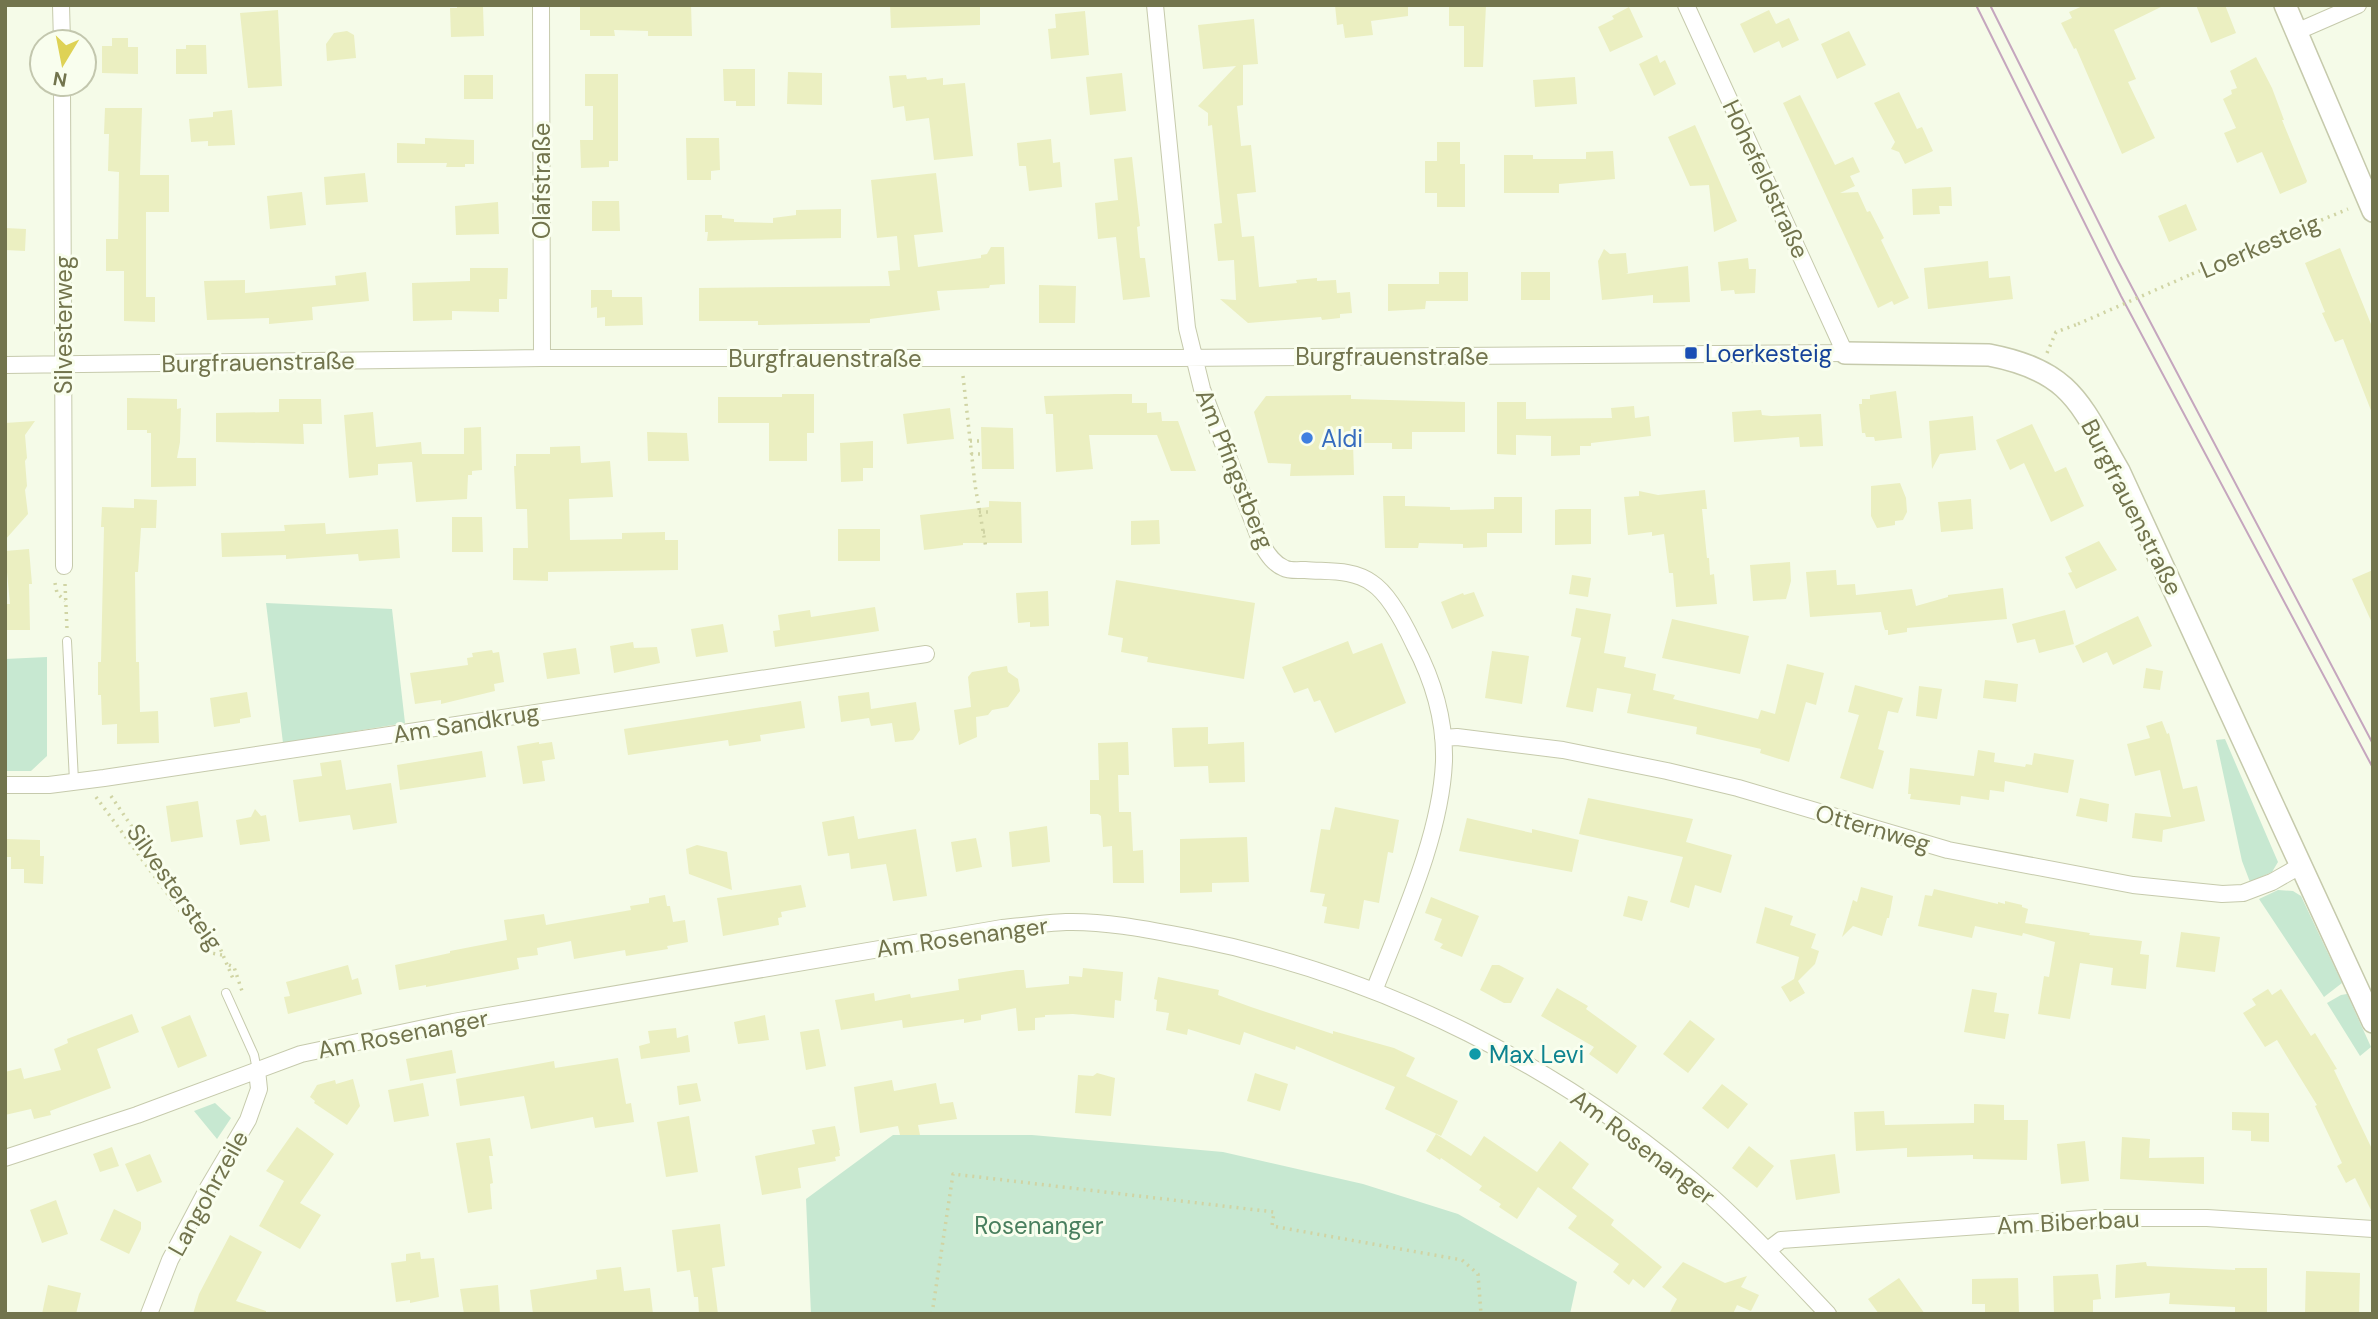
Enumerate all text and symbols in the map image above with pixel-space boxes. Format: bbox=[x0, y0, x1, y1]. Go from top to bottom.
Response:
north arrow bbox=[28, 28, 98, 98]
text: N bbox=[51, 66, 69, 93]
street label: Hohefeldstraße bbox=[1716, 95, 1816, 263]
street label: Olafstraße bbox=[526, 123, 557, 239]
street label: Loerkesteig bbox=[2195, 207, 2325, 285]
street label: Silvesterweg bbox=[48, 256, 79, 394]
place label: Loerkesteig bbox=[1705, 338, 1832, 369]
street label: Burgfrauenstraße bbox=[1295, 341, 1489, 372]
street label: Burgfrauenstraße bbox=[728, 343, 922, 374]
street label: Burgfrauenstraße bbox=[161, 345, 355, 379]
marker: Loerkesteig bbox=[1683, 345, 1699, 361]
street label: Am Pfingstberg bbox=[1189, 384, 1281, 554]
street label: Burgfrauenstraße bbox=[2074, 414, 2190, 600]
place label: Aldi bbox=[1321, 423, 1363, 454]
marker: Aldi bbox=[1299, 430, 1315, 446]
street label: Am Sandkrug bbox=[391, 696, 541, 750]
street label: Otternweg bbox=[1812, 797, 1934, 859]
street label: Silvestersteig bbox=[120, 818, 230, 956]
street label: Am Rosenanger bbox=[874, 910, 1050, 964]
street label: Am Rosenanger bbox=[315, 1002, 491, 1066]
place label: Max Levi bbox=[1489, 1039, 1584, 1070]
marker: Max Levi bbox=[1467, 1046, 1483, 1062]
street label: Am Rosenanger bbox=[1565, 1083, 1722, 1212]
street label: Langohrzeile bbox=[161, 1125, 255, 1261]
street label: Am Biberbau bbox=[1996, 1203, 2140, 1241]
park label: Rosenanger bbox=[974, 1210, 1104, 1241]

